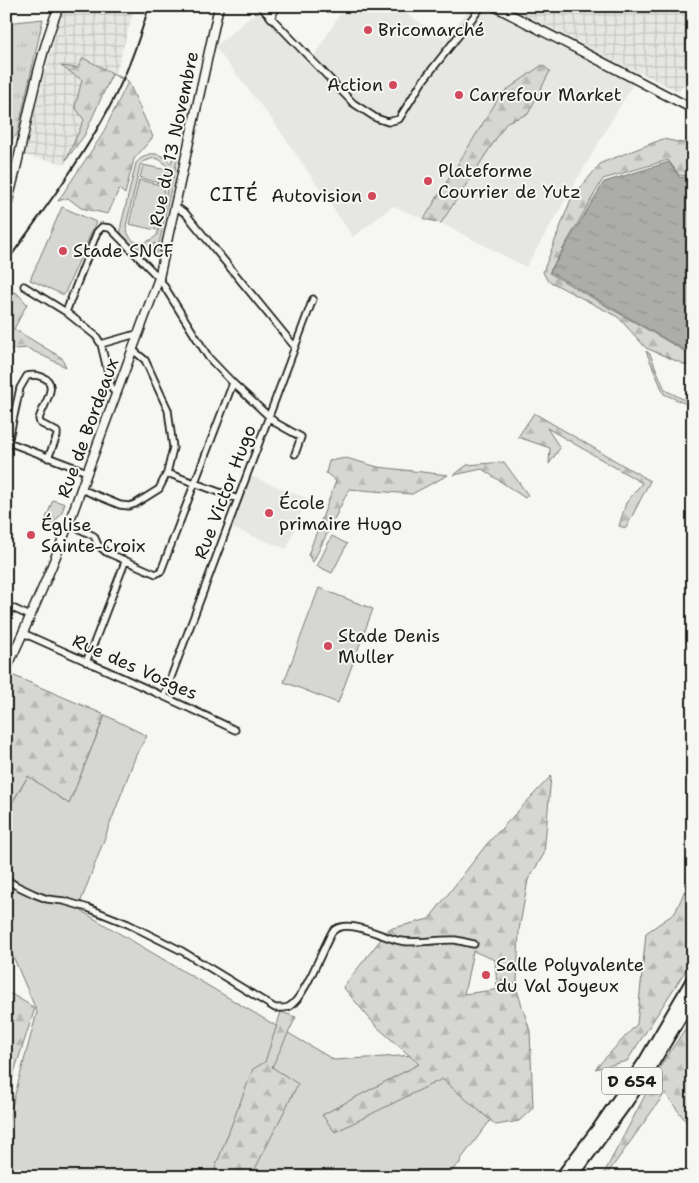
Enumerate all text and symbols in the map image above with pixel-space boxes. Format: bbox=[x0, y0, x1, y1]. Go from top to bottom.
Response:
place label: Bricomarché bbox=[378, 18, 485, 42]
marker: Bricomarché bbox=[362, 24, 374, 36]
street label: Rue du 13 Novembre bbox=[144, 49, 204, 229]
place label: Action bbox=[327, 73, 383, 97]
marker: Action bbox=[387, 79, 399, 91]
place label: Carrefour Market bbox=[469, 83, 622, 107]
marker: Carrefour Market bbox=[453, 89, 465, 101]
place label: Plateforme Courrier de Yutz bbox=[438, 159, 581, 204]
marker: Plateforme Courrier de Yutz bbox=[422, 175, 434, 187]
district label: CITÉ bbox=[209, 181, 259, 207]
place label: Autovision bbox=[271, 184, 362, 208]
marker: Autovision bbox=[366, 190, 378, 202]
place label: Stade SNCF bbox=[73, 239, 174, 263]
marker: Stade SNCF bbox=[57, 245, 69, 257]
street label: Rue de Bordeaux bbox=[52, 355, 124, 501]
street label: Rue Victor Hugo bbox=[188, 421, 262, 563]
place label: École primaire Hugo bbox=[279, 491, 402, 536]
marker: École primaire Hugo bbox=[263, 507, 275, 519]
place label: Église Sainte-Croix bbox=[41, 513, 146, 558]
marker: Église Sainte-Croix bbox=[25, 529, 37, 541]
place label: Stade Denis Muller bbox=[338, 624, 440, 669]
street label: Rue des Vosges bbox=[69, 629, 201, 705]
marker: Stade Denis Muller bbox=[322, 640, 334, 652]
place label: Salle Polyvalente du Val Joyeux bbox=[496, 953, 644, 998]
marker: Salle Polyvalente du Val Joyeux bbox=[480, 969, 492, 981]
road number: D 654 bbox=[602, 1068, 662, 1094]

